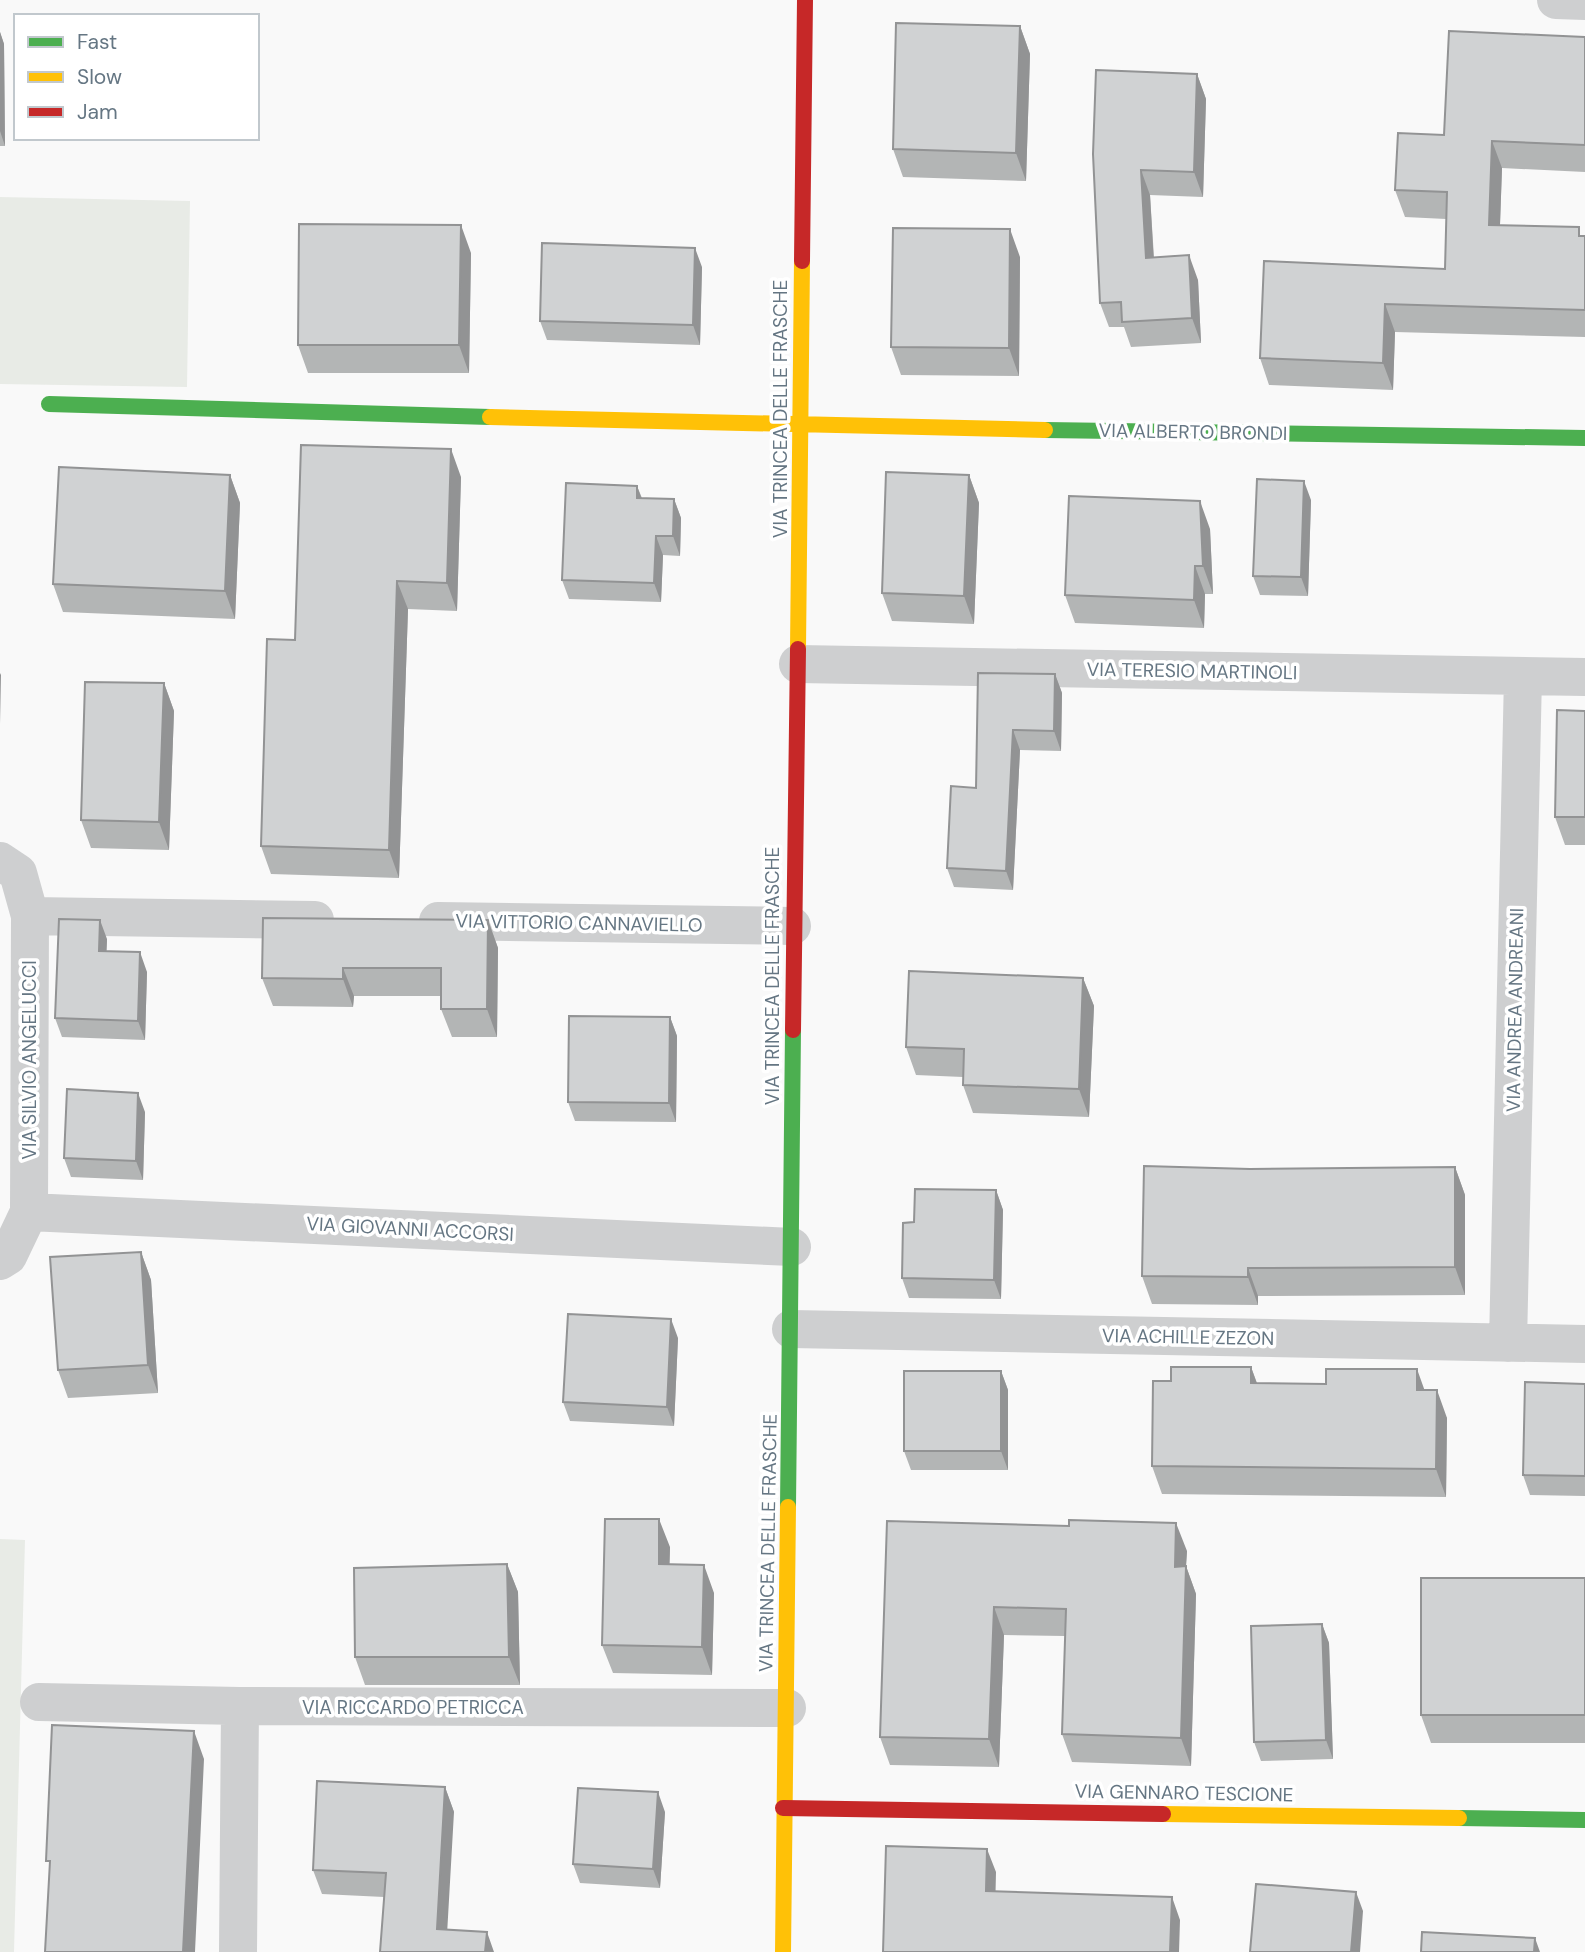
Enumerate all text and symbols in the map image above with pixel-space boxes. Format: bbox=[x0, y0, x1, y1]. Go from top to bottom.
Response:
legend bbox=[14, 14, 259, 140]
text: Fast bbox=[77, 28, 117, 56]
text: Slow bbox=[77, 63, 122, 91]
text: Jam bbox=[77, 98, 118, 126]
street label: VIA TRINCEA DELLE FRASCHE bbox=[768, 280, 793, 538]
street label: VIA ALBERTO BRONDI bbox=[1098, 418, 1288, 446]
street label: VIA TERESIO MARTINOLI bbox=[1086, 657, 1298, 685]
street label: VIA TRINCEA DELLE FRASCHE bbox=[760, 847, 785, 1105]
street label: VIA VITTORIO CANNAVIELLO bbox=[455, 908, 703, 938]
street label: VIA ANDREA ANDREANI bbox=[1501, 908, 1529, 1112]
street label: VIA SILVIO ANGELUCCI bbox=[17, 960, 42, 1160]
street label: VIA GIOVANNI ACCORSI bbox=[306, 1211, 514, 1247]
street label: VIA ACHILLE ZEZON bbox=[1102, 1323, 1274, 1351]
street label: VIA TRINCEA DELLE FRASCHE bbox=[753, 1414, 783, 1672]
street label: VIA RICCARDO PETRICCA bbox=[302, 1695, 524, 1720]
street label: VIA GENNARO TESCIONE bbox=[1074, 1779, 1294, 1807]

